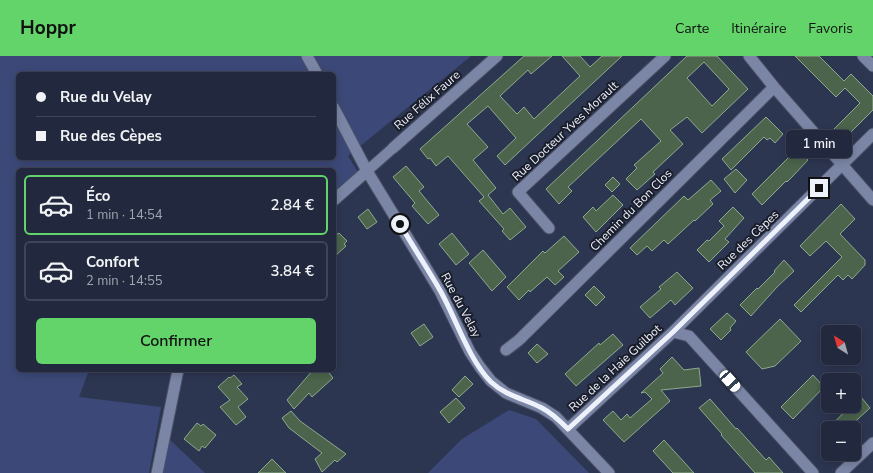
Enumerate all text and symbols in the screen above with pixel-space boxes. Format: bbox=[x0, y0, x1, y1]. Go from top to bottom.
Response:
text: Hoppr bbox=[20, 15, 76, 41]
text: Carte bbox=[675, 19, 709, 38]
text: Itinéraire bbox=[731, 19, 786, 38]
text: Favoris bbox=[808, 19, 853, 38]
street label: Rue Félix Faure bbox=[391, 67, 463, 133]
street label: Rue Docteur Yves Morault bbox=[509, 77, 622, 184]
text: Rue du Velay bbox=[60, 87, 152, 107]
text: Rue des Cèpes bbox=[60, 126, 162, 146]
callout: 1 min bbox=[786, 130, 852, 158]
text: 1 min bbox=[802, 135, 836, 153]
street label: Chemin du Bon Clos bbox=[587, 165, 676, 254]
route end bbox=[810, 179, 828, 197]
text: Éco bbox=[86, 186, 110, 206]
icon: car bbox=[38, 187, 74, 223]
text: 2.84 € bbox=[270, 195, 314, 215]
text: 1 min · 14:54 bbox=[86, 206, 162, 224]
street label: Rue des Cèpes bbox=[714, 206, 782, 273]
route start bbox=[391, 215, 409, 233]
text: Confort bbox=[86, 252, 139, 272]
icon: car bbox=[38, 253, 74, 289]
text: 3.84 € bbox=[270, 261, 314, 281]
street label: Rue du Velay bbox=[437, 270, 485, 341]
text: 2 min · 14:55 bbox=[86, 272, 162, 290]
button: Confirmer bbox=[36, 318, 316, 364]
street label: Rue de la Haie Guilbot bbox=[565, 320, 665, 415]
north arrow bbox=[821, 325, 861, 365]
map controls bbox=[821, 325, 861, 461]
car bbox=[718, 368, 742, 394]
button: + bbox=[821, 373, 861, 413]
button: − bbox=[821, 421, 861, 461]

